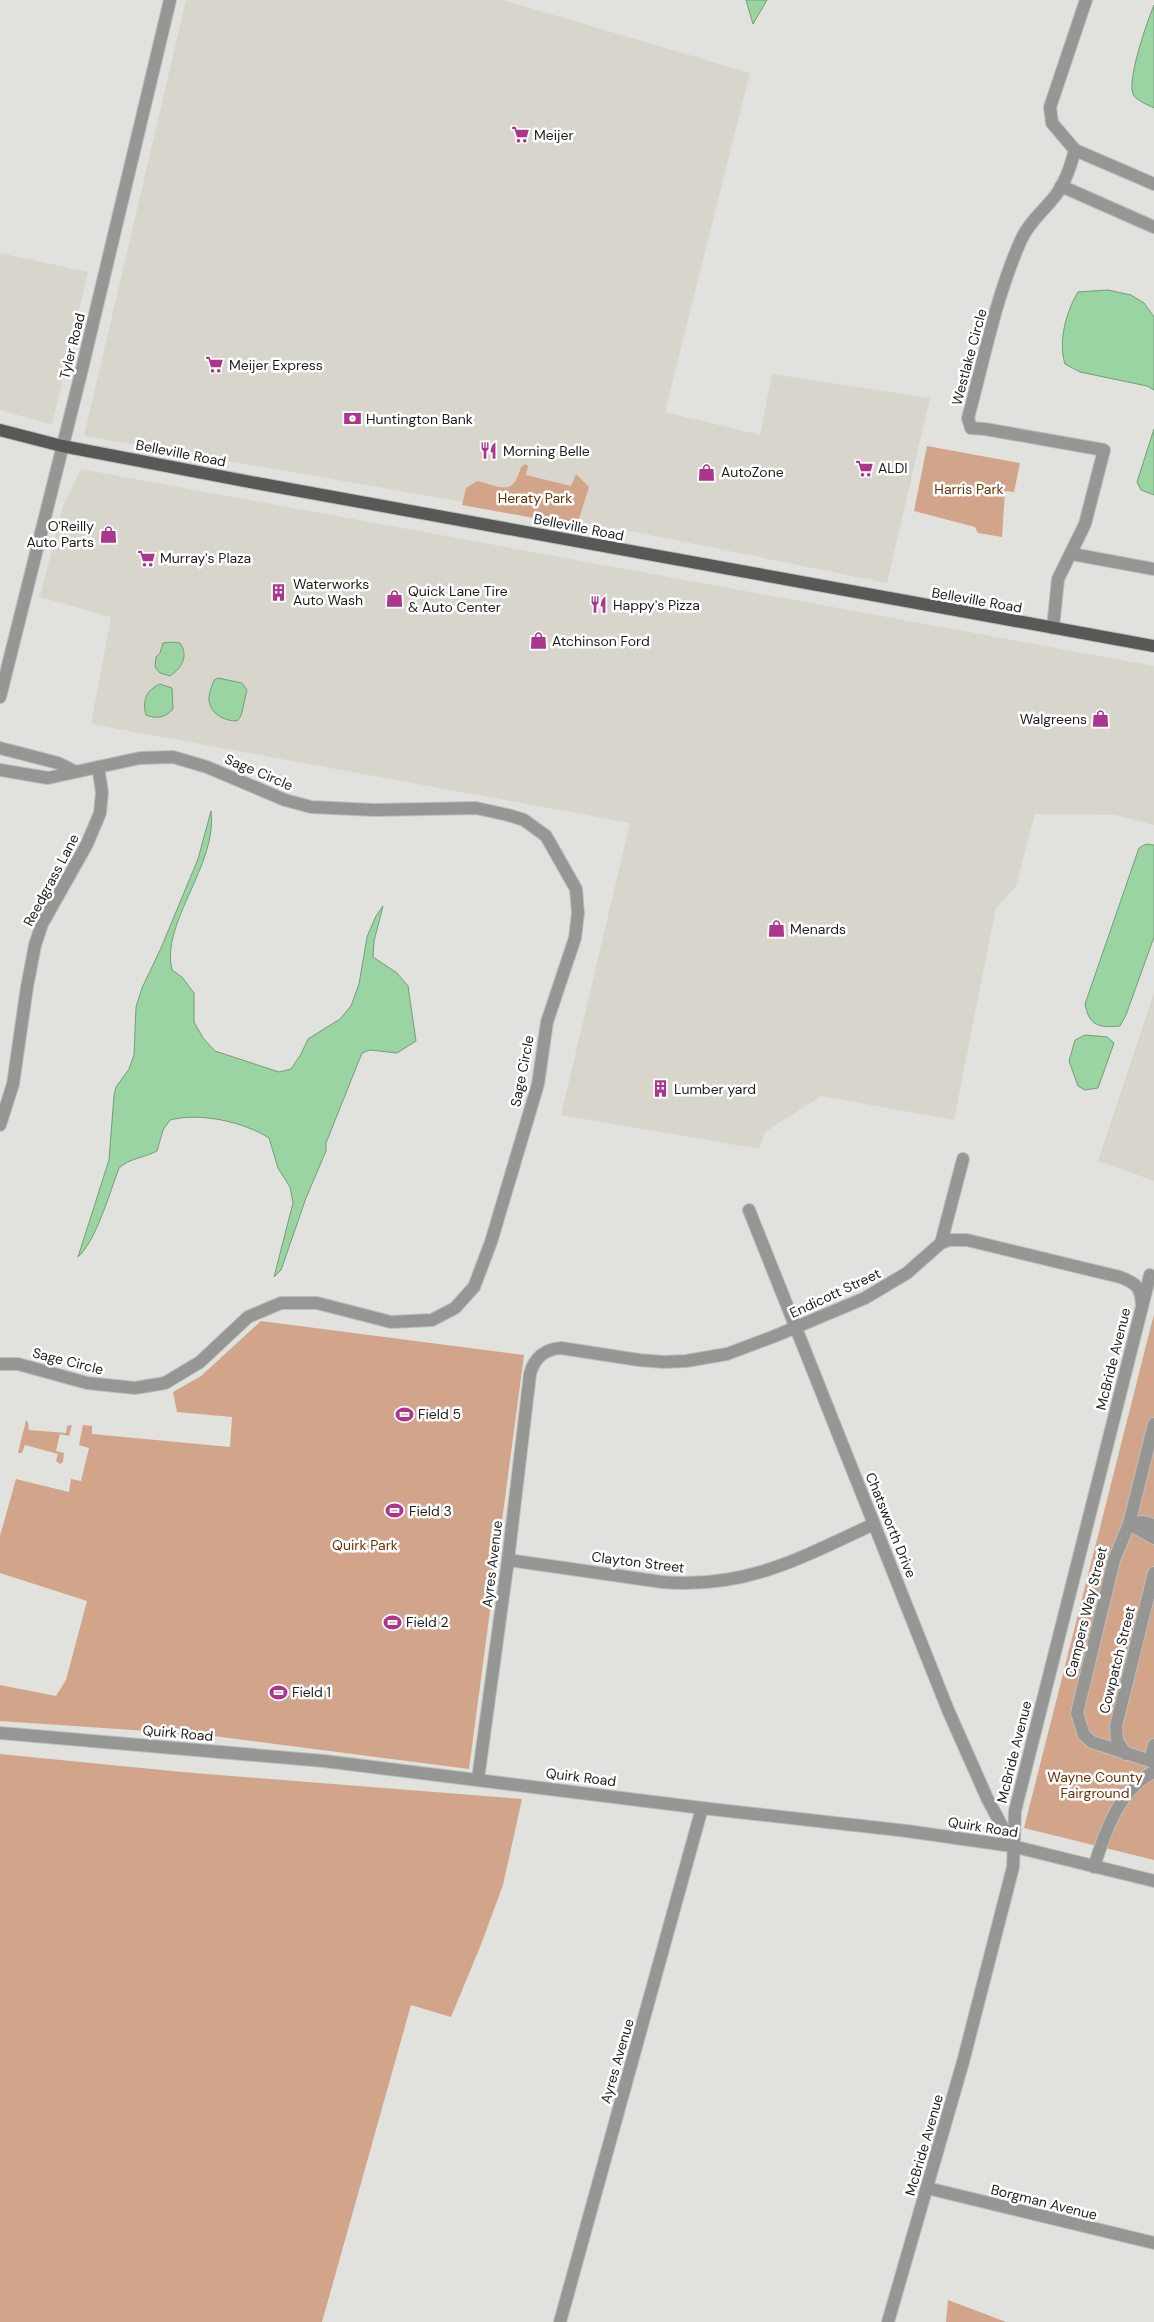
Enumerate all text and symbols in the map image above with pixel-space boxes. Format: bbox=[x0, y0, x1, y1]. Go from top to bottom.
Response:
supermarket icon: Meijer bbox=[510, 125, 530, 145]
place label: Meijer bbox=[534, 126, 574, 144]
street label: Westlake Circle bbox=[947, 307, 991, 407]
street label: Tyler Road bbox=[55, 311, 89, 381]
supermarket icon: Meijer Express bbox=[205, 355, 225, 375]
place label: Meijer Express bbox=[229, 356, 323, 374]
bank icon: Huntington Bank bbox=[342, 409, 362, 429]
place label: Huntington Bank bbox=[366, 410, 473, 428]
street label: Belleville Road bbox=[134, 435, 228, 471]
restaurant icon: Morning Belle bbox=[479, 441, 499, 461]
place label: Morning Belle bbox=[503, 442, 590, 460]
supermarket icon: ALDI bbox=[854, 458, 874, 478]
place label: ALDI bbox=[878, 459, 908, 477]
shop icon: AutoZone bbox=[697, 462, 717, 482]
place label: AutoZone bbox=[721, 463, 784, 481]
park label: Harris Park bbox=[934, 480, 1004, 498]
park label: Heraty Park bbox=[498, 489, 572, 507]
street label: Belleville Road bbox=[532, 509, 626, 545]
place label: O'Reilly Auto Parts bbox=[26, 517, 94, 551]
shop icon: O'Reilly Auto Parts bbox=[98, 524, 118, 544]
supermarket icon: Murray's Plaza bbox=[136, 548, 156, 568]
place label: Murray's Plaza bbox=[160, 549, 251, 567]
place label: Waterworks Auto Wash bbox=[293, 575, 369, 609]
building icon: Waterworks Auto Wash bbox=[269, 582, 289, 602]
place label: Quick Lane Tire & Auto Center bbox=[408, 582, 508, 616]
street label: Belleville Road bbox=[930, 583, 1024, 617]
shop icon: Quick Lane Tire & Auto Center bbox=[384, 589, 404, 609]
restaurant icon: Happy's Pizza bbox=[589, 595, 609, 615]
place label: Happy's Pizza bbox=[613, 596, 700, 614]
shop icon: Atchinson Ford bbox=[528, 631, 548, 651]
place label: Atchinson Ford bbox=[552, 632, 650, 650]
shop icon: Walgreens bbox=[1091, 709, 1111, 729]
place label: Walgreens bbox=[1020, 710, 1087, 728]
street label: Sage Circle bbox=[222, 750, 296, 794]
street label: Reedgrass Lane bbox=[19, 831, 83, 929]
shop icon: Menards bbox=[766, 919, 786, 939]
place label: Menards bbox=[790, 920, 846, 938]
street label: Sage Circle bbox=[506, 1034, 538, 1108]
building icon: Lumber yard bbox=[650, 1079, 670, 1099]
place label: Lumber yard bbox=[674, 1080, 756, 1098]
street label: Endicott Street bbox=[787, 1264, 883, 1322]
street label: McBride Avenue bbox=[1092, 1306, 1134, 1412]
street label: Sage Circle bbox=[31, 1344, 105, 1378]
sports icon: Field 5 bbox=[394, 1404, 414, 1424]
place label: Field 5 bbox=[418, 1405, 461, 1423]
street label: Chatsworth Drive bbox=[862, 1470, 920, 1580]
sports icon: Field 3 bbox=[385, 1501, 405, 1521]
place label: Field 3 bbox=[409, 1502, 452, 1520]
street label: Ayres Avenue bbox=[478, 1519, 506, 1608]
park label: Quirk Park bbox=[332, 1536, 398, 1554]
street label: Campers Way Street bbox=[1061, 1545, 1111, 1679]
street label: Clayton Street bbox=[591, 1547, 685, 1577]
street label: Cowpatch Street bbox=[1095, 1605, 1139, 1715]
sports icon: Field 2 bbox=[382, 1612, 402, 1632]
place label: Field 2 bbox=[406, 1613, 449, 1631]
sports icon: Field 1 bbox=[268, 1682, 288, 1702]
place label: Field 1 bbox=[292, 1683, 331, 1701]
street label: McBride Avenue bbox=[993, 1699, 1035, 1805]
street label: Quirk Road bbox=[142, 1721, 214, 1745]
street label: Quirk Road bbox=[545, 1764, 617, 1790]
park label: Wayne County Fairground bbox=[1047, 1768, 1143, 1802]
street label: Quirk Road bbox=[947, 1813, 1019, 1841]
street label: Ayres Avenue bbox=[596, 2016, 638, 2106]
street label: McBride Avenue bbox=[901, 2092, 947, 2198]
street label: Borgman Avenue bbox=[989, 2180, 1099, 2224]

